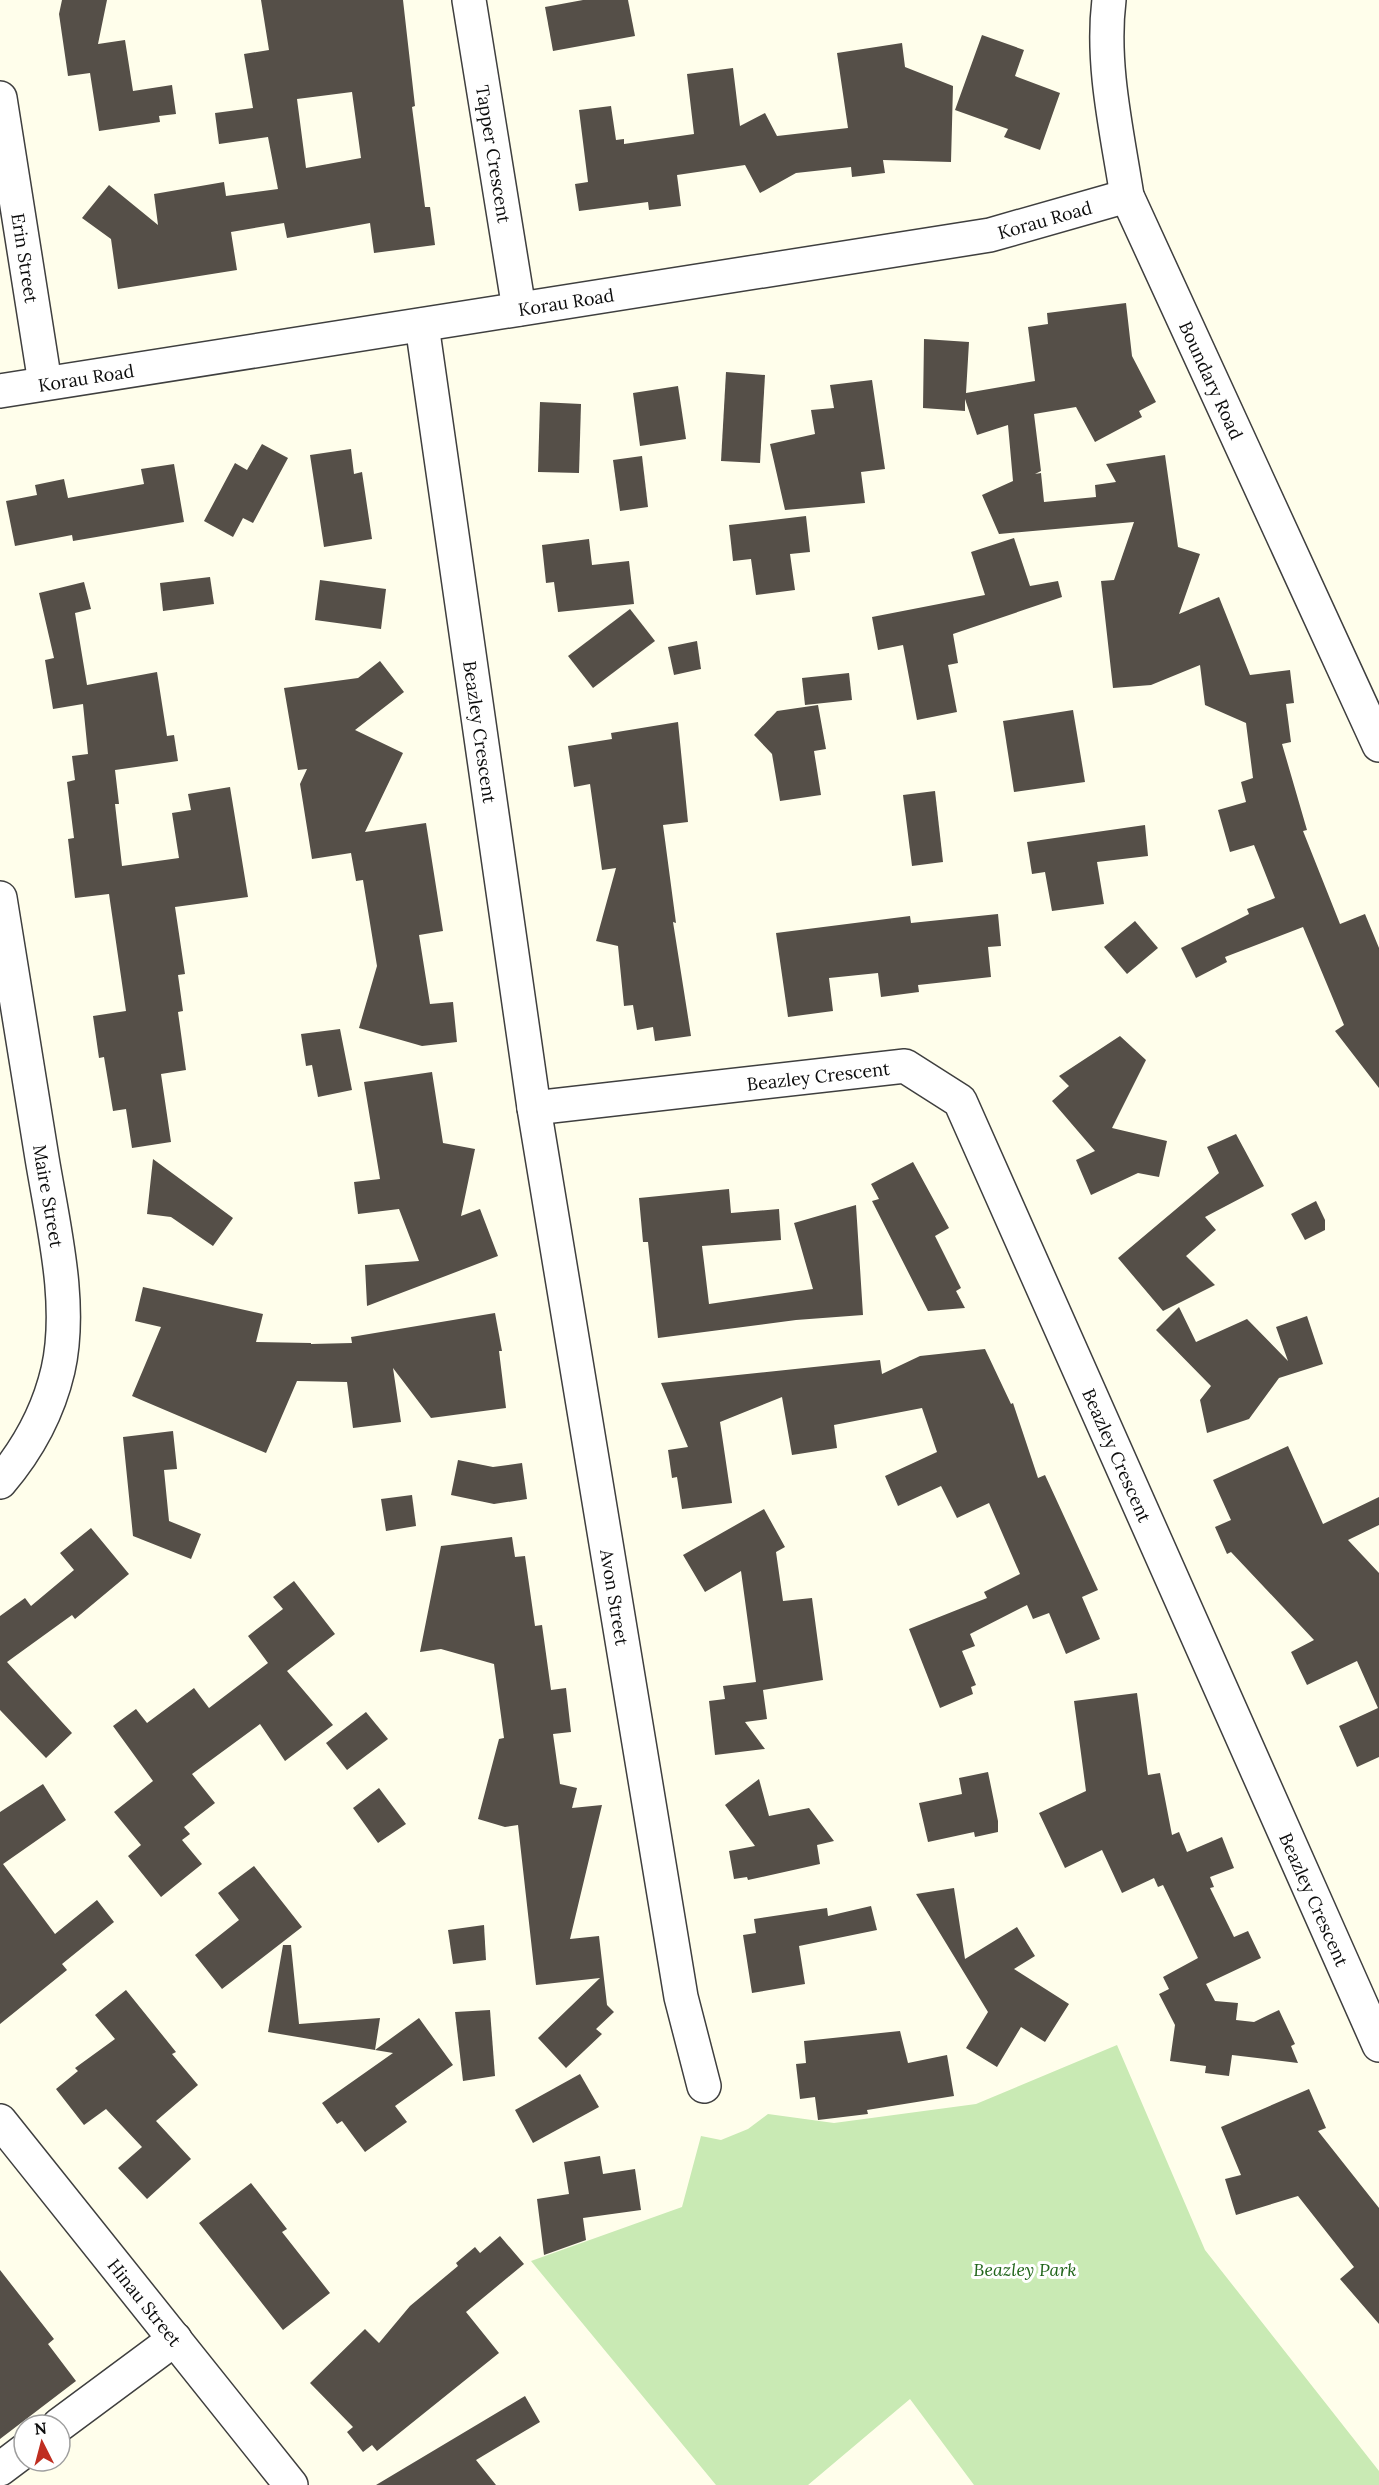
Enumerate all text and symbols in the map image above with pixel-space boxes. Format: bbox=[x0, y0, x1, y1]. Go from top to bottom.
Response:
street label: Tapper Crescent bbox=[471, 83, 516, 225]
street label: Korau Road bbox=[995, 195, 1094, 244]
street label: Erin Street bbox=[7, 211, 44, 305]
street label: Korau Road bbox=[516, 283, 616, 321]
street label: Boundary Road bbox=[1174, 317, 1249, 443]
street label: Korau Road bbox=[36, 359, 136, 396]
street label: Beazley Crescent bbox=[459, 659, 502, 805]
street label: Beazley Crescent bbox=[746, 1056, 891, 1095]
street label: Maire Street bbox=[29, 1143, 69, 1249]
street label: Beazley Crescent bbox=[1078, 1385, 1157, 1525]
street label: Avon Street bbox=[595, 1547, 634, 1647]
street label: Beazley Crescent bbox=[1275, 1829, 1354, 1970]
street label: Hinau Street bbox=[103, 2254, 187, 2351]
park label: Beazley Park bbox=[973, 2258, 1077, 2281]
north arrow bbox=[12, 2413, 72, 2473]
text: N bbox=[33, 2417, 48, 2439]

